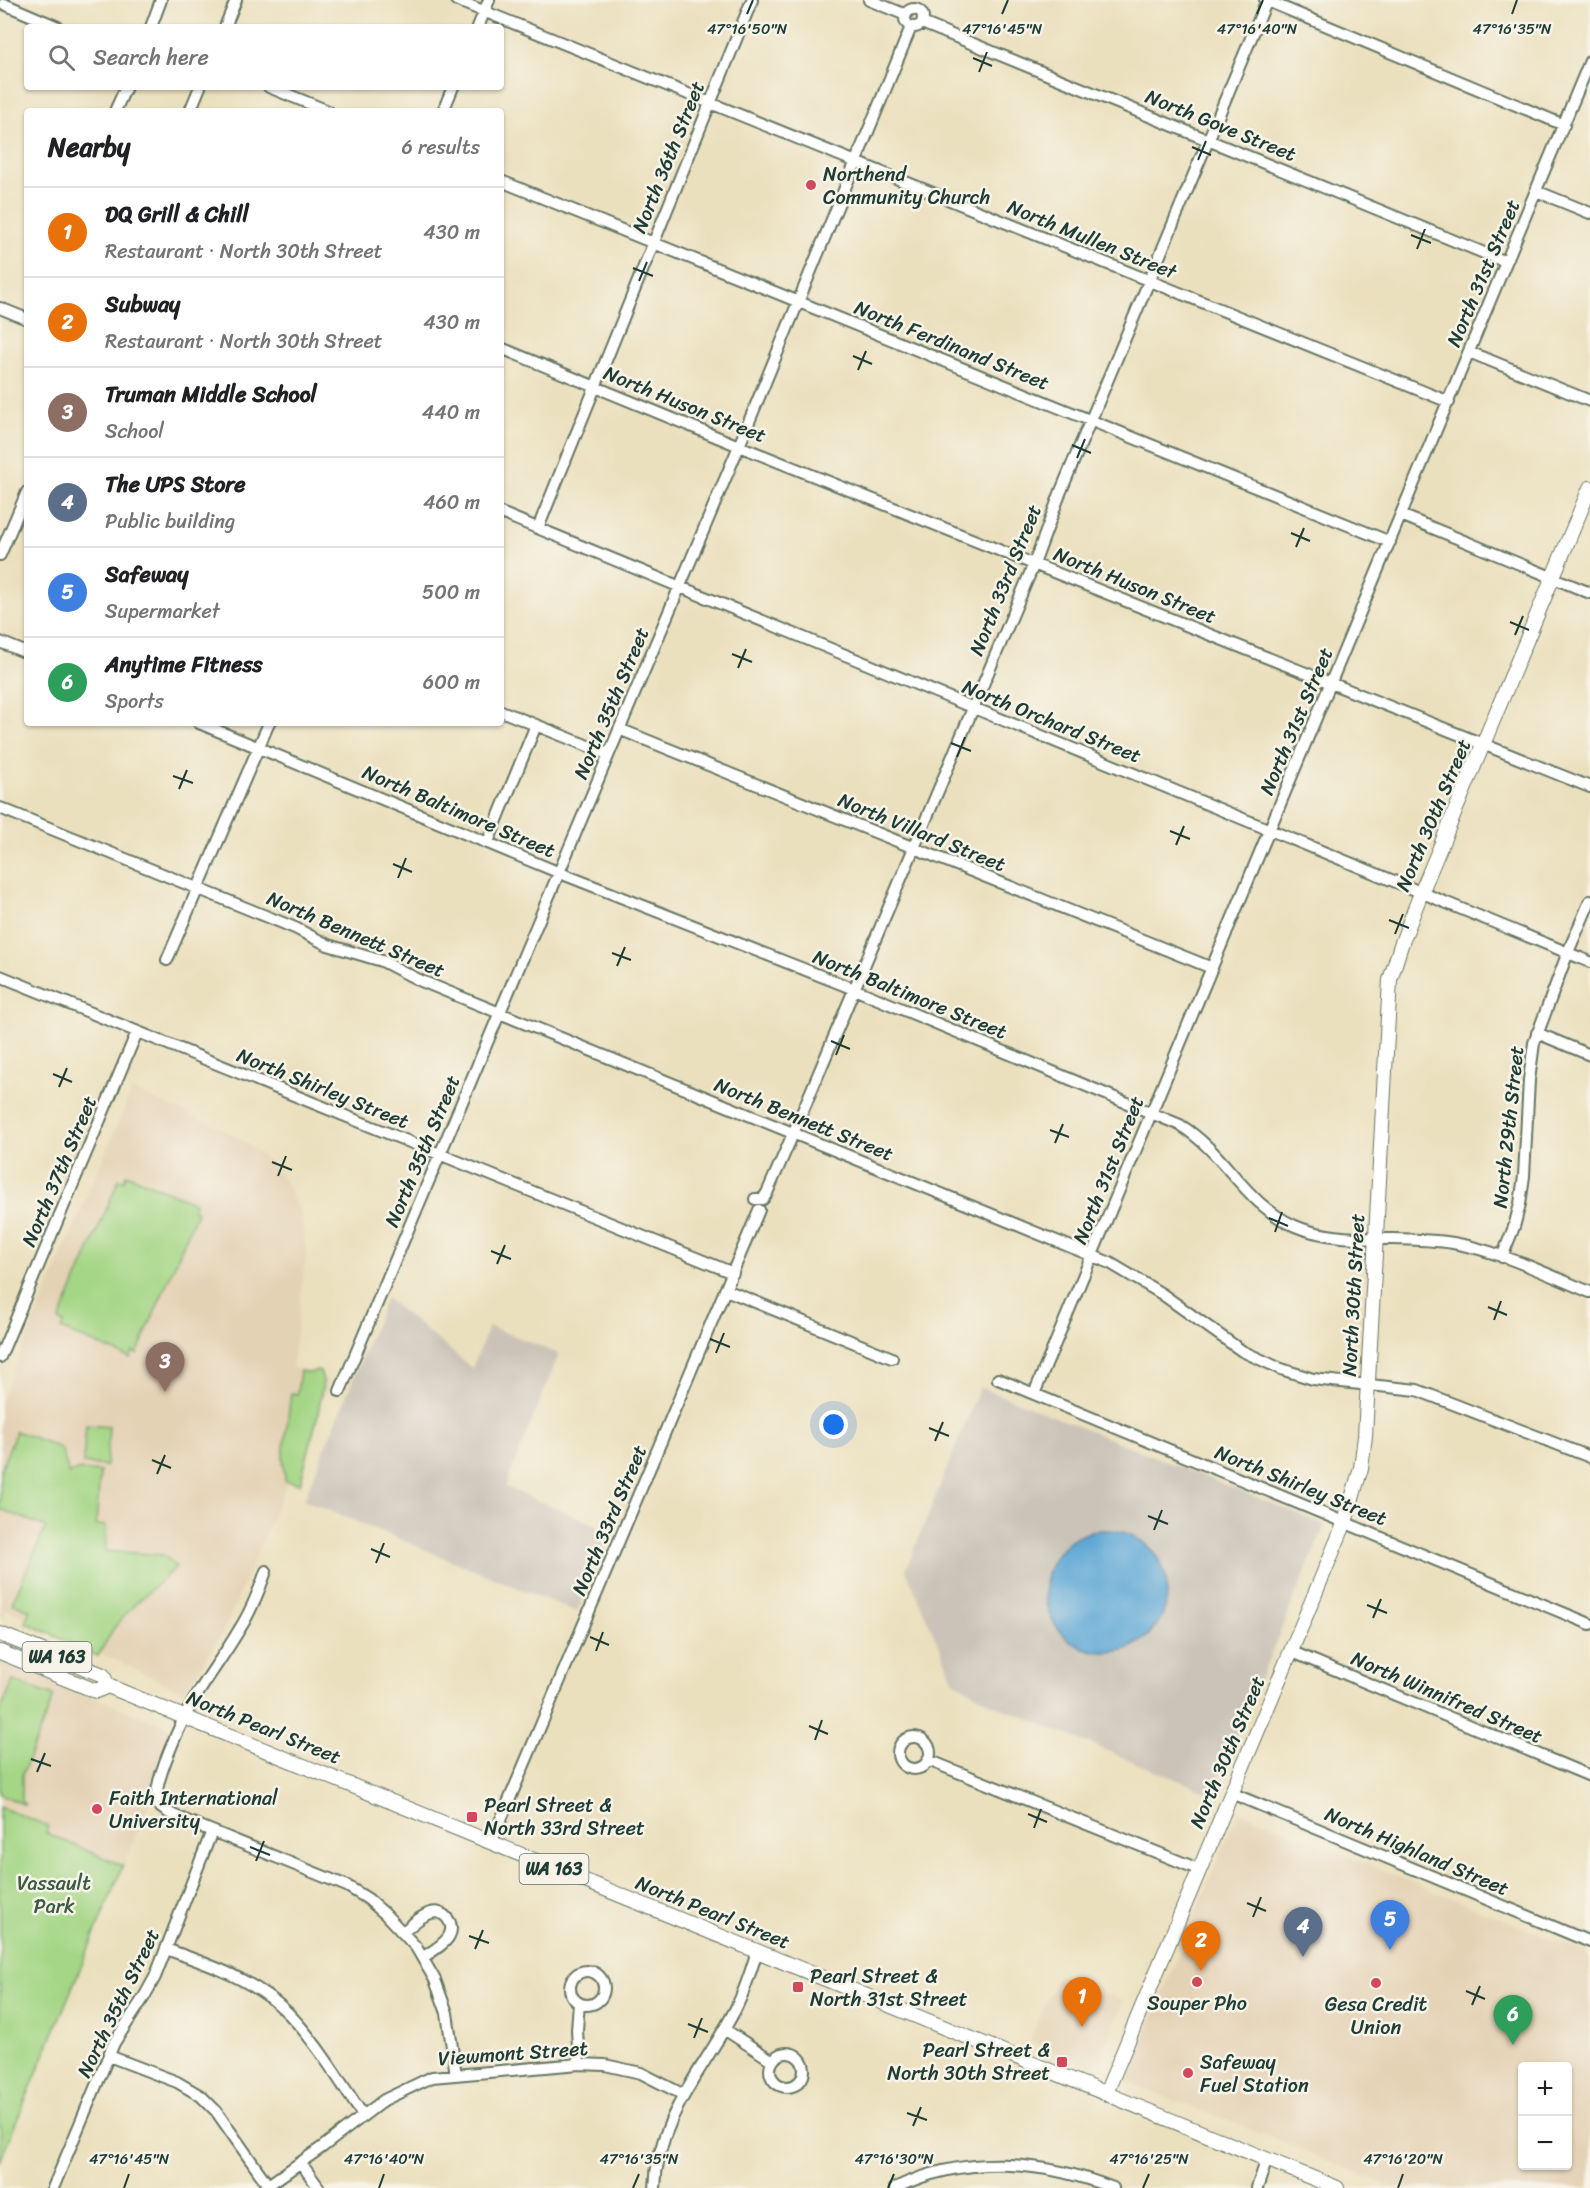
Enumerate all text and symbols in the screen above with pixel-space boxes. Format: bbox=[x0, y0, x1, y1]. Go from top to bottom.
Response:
text: 47°16'50"N bbox=[707, 16, 788, 42]
text: 47°16'45"N bbox=[962, 16, 1043, 42]
text: 47°16'40"N bbox=[1217, 16, 1298, 42]
text: 47°16'35"N bbox=[1473, 16, 1552, 42]
search box bbox=[24, 24, 504, 90]
text: Search here bbox=[93, 38, 209, 77]
icon: search bbox=[45, 41, 78, 74]
street label: North 36th Street bbox=[622, 76, 715, 239]
street label: North Gove Street bbox=[1140, 79, 1302, 172]
text: Nearby bbox=[48, 124, 130, 170]
text: 6 results bbox=[401, 130, 480, 165]
place label: Northend Community Church bbox=[823, 157, 990, 215]
marker: Northend Community Church bbox=[804, 178, 818, 192]
street label: North Mullen Street bbox=[1002, 190, 1183, 290]
street label: North 31st Street bbox=[1437, 194, 1530, 353]
text: DQ Grill & Chill bbox=[105, 195, 249, 234]
text: 1 bbox=[63, 215, 72, 250]
text: 430 m bbox=[423, 215, 480, 250]
text: Restaurant · North 30th Street bbox=[105, 234, 382, 269]
text: Subway bbox=[105, 285, 180, 324]
street label: North Ferdinand Street bbox=[849, 290, 1055, 401]
text: 2 bbox=[62, 305, 73, 340]
text: 430 m bbox=[423, 305, 480, 340]
text: Restaurant · North 30th Street bbox=[105, 324, 382, 359]
street label: North Huson Street bbox=[598, 356, 772, 453]
text: Truman Middle School bbox=[105, 375, 317, 414]
text: 3 bbox=[62, 395, 73, 430]
text: 440 m bbox=[422, 395, 480, 430]
text: School bbox=[105, 414, 164, 449]
text: The UPS Store bbox=[105, 465, 246, 504]
text: 4 bbox=[61, 485, 74, 520]
text: 460 m bbox=[423, 485, 480, 520]
street label: North 33rd Street bbox=[959, 499, 1052, 661]
text: Public building bbox=[105, 504, 235, 539]
street label: North Huson Street bbox=[1048, 537, 1222, 634]
text: Safeway bbox=[105, 555, 188, 594]
text: 5 bbox=[61, 575, 74, 610]
text: 500 m bbox=[422, 575, 480, 610]
text: Supermarket bbox=[105, 594, 220, 629]
street label: North 35th Street bbox=[564, 621, 659, 785]
street label: North 31st Street bbox=[1250, 642, 1343, 801]
text: Anytime Fitness bbox=[105, 645, 263, 684]
text: 6 bbox=[62, 665, 73, 700]
text: 600 m bbox=[423, 665, 480, 700]
street label: North Orchard Street bbox=[957, 670, 1147, 773]
text: Sports bbox=[105, 684, 164, 719]
street label: North 30th Street bbox=[1386, 733, 1481, 897]
street label: North Baltimore Street bbox=[357, 755, 561, 868]
street label: North Villard Street bbox=[833, 783, 1011, 882]
street label: North Bennett Street bbox=[261, 881, 451, 988]
street label: North Baltimore Street bbox=[807, 939, 1012, 1050]
street label: North Shirley Street bbox=[231, 1038, 414, 1139]
street label: North 29th Street bbox=[1483, 1044, 1534, 1210]
street label: North Bennett Street bbox=[709, 1068, 899, 1172]
street label: North 35th Street bbox=[375, 1069, 470, 1233]
street label: North 37th Street bbox=[12, 1090, 107, 1252]
street label: North 31st Street bbox=[1063, 1090, 1154, 1250]
street label: North 30th Street bbox=[1332, 1213, 1375, 1377]
pin: 3 bbox=[146, 1342, 184, 1392]
your location bbox=[819, 1410, 848, 1439]
street label: North Shirley Street bbox=[1209, 1435, 1392, 1536]
street label: North 33rd Street bbox=[562, 1439, 657, 1601]
street label: North Winnifred Street bbox=[1345, 1641, 1548, 1754]
road number: WA 163 bbox=[22, 1642, 92, 1672]
street label: North 30th Street bbox=[1180, 1670, 1275, 1834]
street label: North Pearl Street bbox=[181, 1681, 347, 1775]
place label: Faith International University bbox=[109, 1781, 278, 1839]
place label: Pearl Street & North 33rd Street bbox=[484, 1788, 645, 1846]
street label: North Highland Street bbox=[1319, 1797, 1515, 1906]
marker: Faith International University bbox=[90, 1802, 104, 1816]
marker: Pearl Street & North 33rd Street bbox=[465, 1810, 479, 1824]
road number: WA 163 bbox=[520, 1854, 588, 1884]
park label: Vassault Park bbox=[17, 1866, 91, 1924]
street label: North Pearl Street bbox=[630, 1866, 796, 1960]
pin: 5 bbox=[1370, 1900, 1410, 1950]
pin: 4 bbox=[1284, 1908, 1322, 1957]
street label: North 35th Street bbox=[67, 1922, 170, 2084]
pin: 2 bbox=[1182, 1922, 1220, 1971]
place label: Pearl Street & North 31st Street bbox=[810, 1959, 968, 2017]
marker: Souper Pho bbox=[1190, 1975, 1204, 1989]
marker: Gesa Credit Union bbox=[1369, 1976, 1383, 1990]
pin: 1 bbox=[1062, 1978, 1102, 2027]
marker: Pearl Street & North 31st Street bbox=[791, 1980, 805, 1994]
place label: Souper Pho bbox=[1147, 1986, 1247, 2021]
place label: Gesa Credit Union bbox=[1325, 1987, 1427, 2045]
pin: 6 bbox=[1494, 1996, 1532, 2045]
street label: Viewmont Street bbox=[437, 2031, 590, 2076]
place label: Pearl Street & North 30th Street bbox=[887, 2033, 1050, 2091]
place label: Safeway Fuel Station bbox=[1200, 2045, 1309, 2103]
marker: Pearl Street & North 30th Street bbox=[1055, 2055, 1069, 2069]
map controls bbox=[1518, 2062, 1572, 2170]
button: + bbox=[1518, 2062, 1572, 2116]
marker: Safeway Fuel Station bbox=[1181, 2066, 1195, 2080]
button: − bbox=[1518, 2116, 1572, 2170]
text: 47°16'45"N bbox=[89, 2146, 170, 2172]
text: 47°16'40"N bbox=[344, 2146, 425, 2172]
text: 47°16'35"N bbox=[600, 2146, 679, 2172]
text: 47°16'30"N bbox=[854, 2146, 934, 2172]
text: 47°16'25"N bbox=[1109, 2146, 1189, 2172]
text: 47°16'20"N bbox=[1363, 2146, 1443, 2172]

